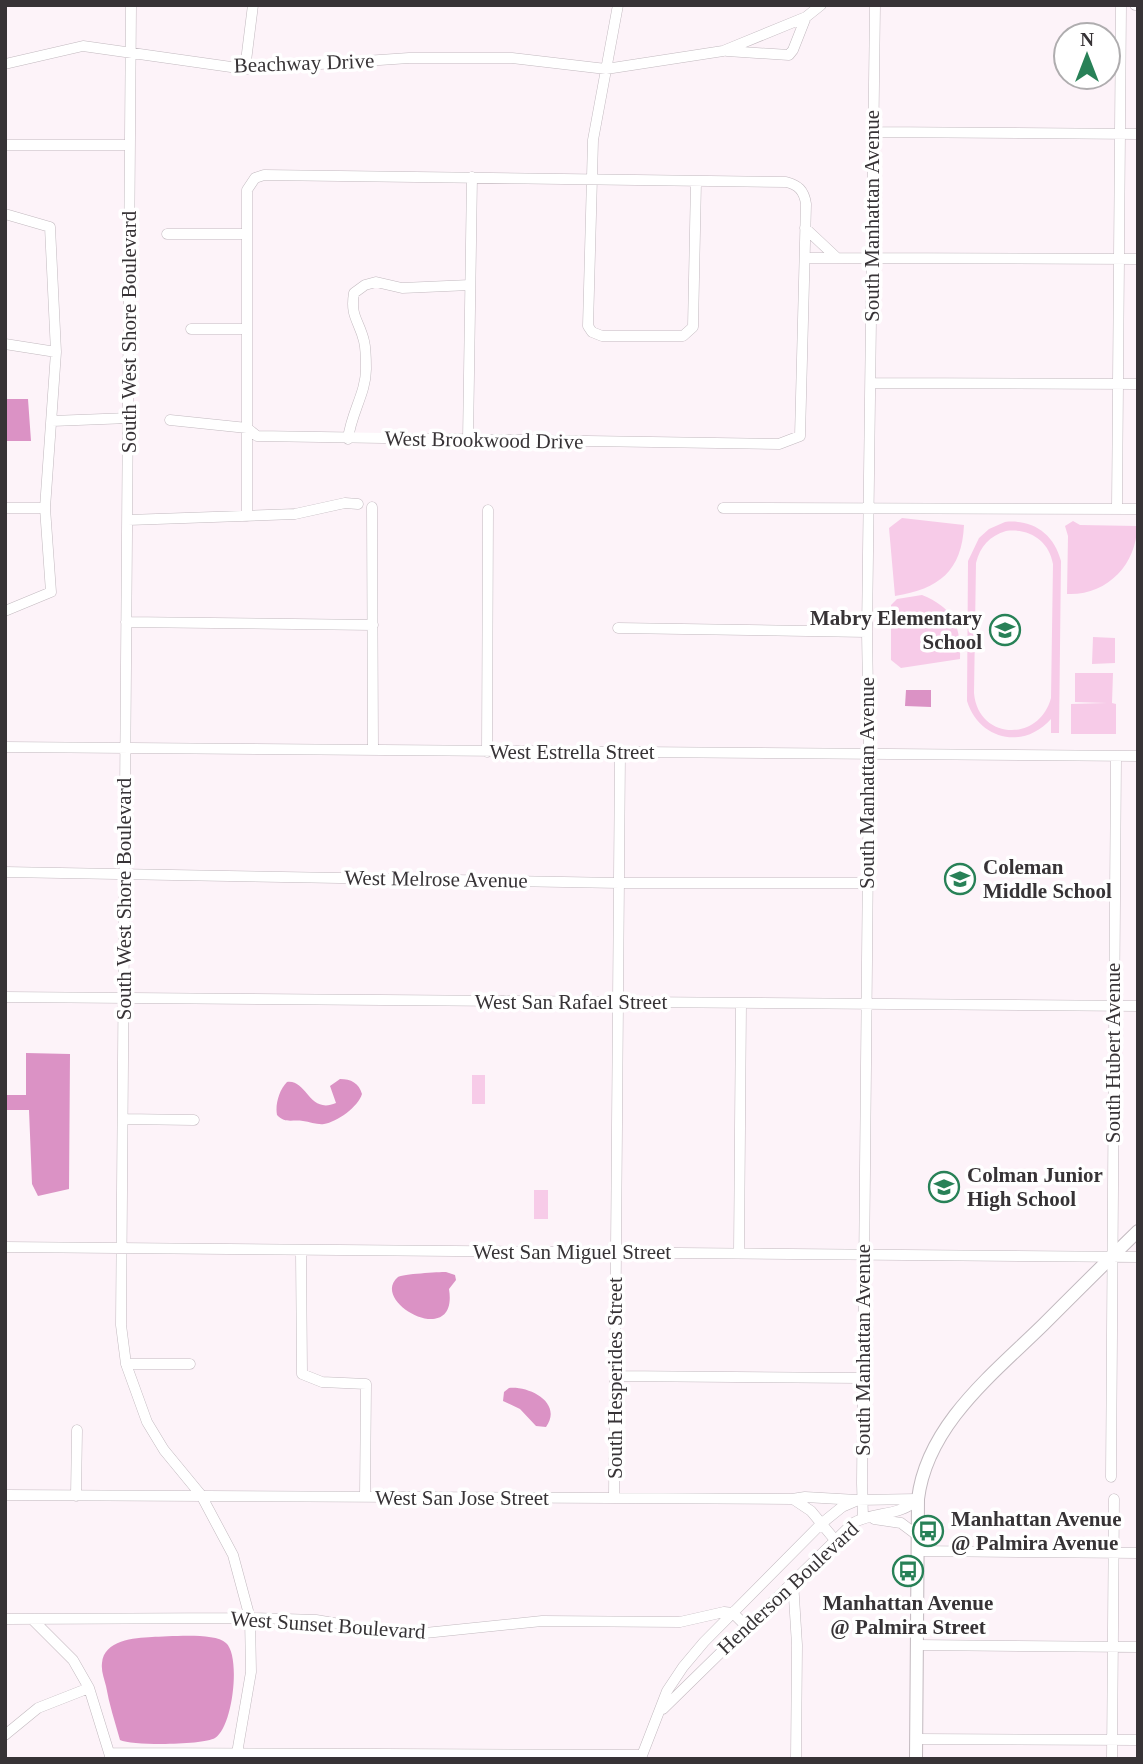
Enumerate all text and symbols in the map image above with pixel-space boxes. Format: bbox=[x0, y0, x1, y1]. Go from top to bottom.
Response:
north arrow bbox=[1052, 21, 1122, 91]
text: N bbox=[1080, 29, 1094, 50]
street label: Beachway Drive bbox=[233, 49, 375, 77]
street label: South Manhattan Avenue bbox=[860, 110, 884, 322]
street label: South West Shore Boulevard bbox=[117, 210, 141, 453]
street label: West Brookwood Drive bbox=[384, 426, 584, 454]
place label: Mabry Elementary School bbox=[810, 606, 982, 654]
school or university icon: Mabry Elementary School bbox=[988, 613, 1022, 647]
street label: South Manhattan Avenue bbox=[855, 677, 879, 889]
street label: West Estrella Street bbox=[489, 740, 655, 764]
street label: South West Shore Boulevard bbox=[112, 777, 136, 1020]
place label: Coleman Middle School bbox=[983, 855, 1112, 903]
school or university icon: Coleman Middle School bbox=[943, 862, 977, 896]
street label: West Melrose Avenue bbox=[344, 865, 528, 893]
street label: South Hubert Avenue bbox=[1101, 963, 1125, 1143]
street label: West San Rafael Street bbox=[475, 990, 667, 1014]
place label: Colman Junior High School bbox=[967, 1163, 1103, 1211]
school or university icon: Colman Junior High School bbox=[927, 1170, 961, 1204]
street label: West San Miguel Street bbox=[473, 1240, 671, 1264]
street label: South Manhattan Avenue bbox=[851, 1244, 875, 1456]
street label: South Hesperides Street bbox=[603, 1277, 627, 1479]
street label: West San Jose Street bbox=[375, 1486, 549, 1510]
place label: Manhattan Avenue @ Palmira Avenue bbox=[951, 1507, 1122, 1555]
bus stop icon: Manhattan Avenue @ Palmira Avenue bbox=[911, 1514, 945, 1548]
street label: Henderson Boulevard bbox=[713, 1516, 864, 1659]
bus stop icon: Manhattan Avenue @ Palmira Street bbox=[891, 1554, 925, 1588]
place label: Manhattan Avenue @ Palmira Street bbox=[823, 1591, 993, 1639]
street label: West Sunset Boulevard bbox=[230, 1606, 427, 1644]

